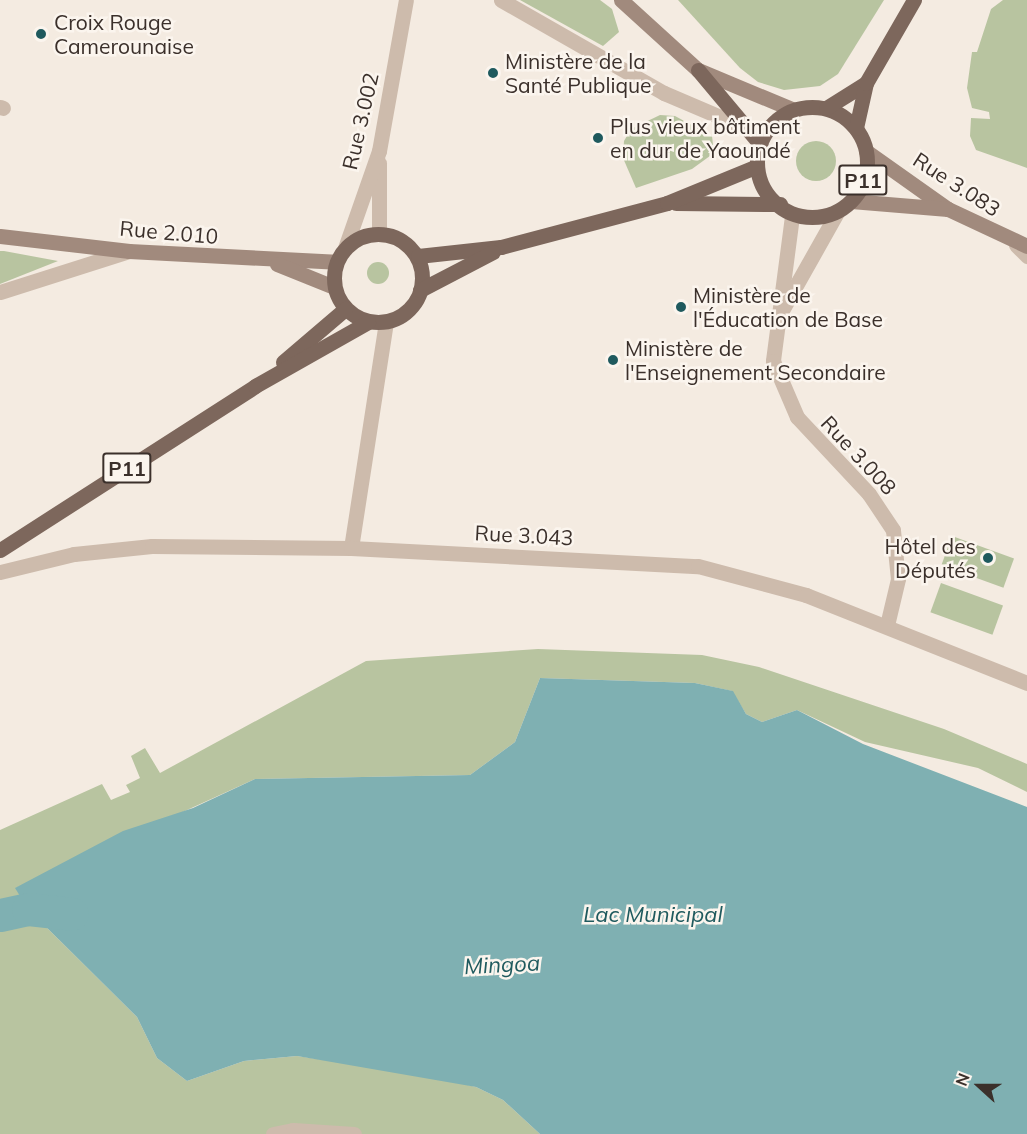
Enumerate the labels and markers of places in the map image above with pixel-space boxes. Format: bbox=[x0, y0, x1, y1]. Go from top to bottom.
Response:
place label: Croix Rouge Camerounaise bbox=[54, 9, 194, 59]
marker: Croix Rouge Camerounaise bbox=[32, 25, 50, 43]
place label: Ministère de la Santé Publique bbox=[505, 48, 652, 98]
marker: Ministère de la Santé Publique bbox=[486, 66, 500, 80]
place label: Plus vieux bâtiment en dur de Yaoundé bbox=[610, 113, 800, 163]
marker: Plus vieux bâtiment en dur de Yaoundé bbox=[591, 131, 605, 145]
place label: Ministère de l'Éducation de Base bbox=[693, 282, 883, 332]
marker: Ministère de l'Éducation de Base bbox=[674, 300, 688, 314]
place label: Ministère de l'Enseignement Secondaire bbox=[625, 335, 886, 385]
marker: Ministère de l'Enseignement Secondaire bbox=[606, 353, 620, 367]
place label: Hôtel des Députés bbox=[884, 533, 976, 583]
marker: Hôtel des Députés bbox=[981, 551, 995, 565]

